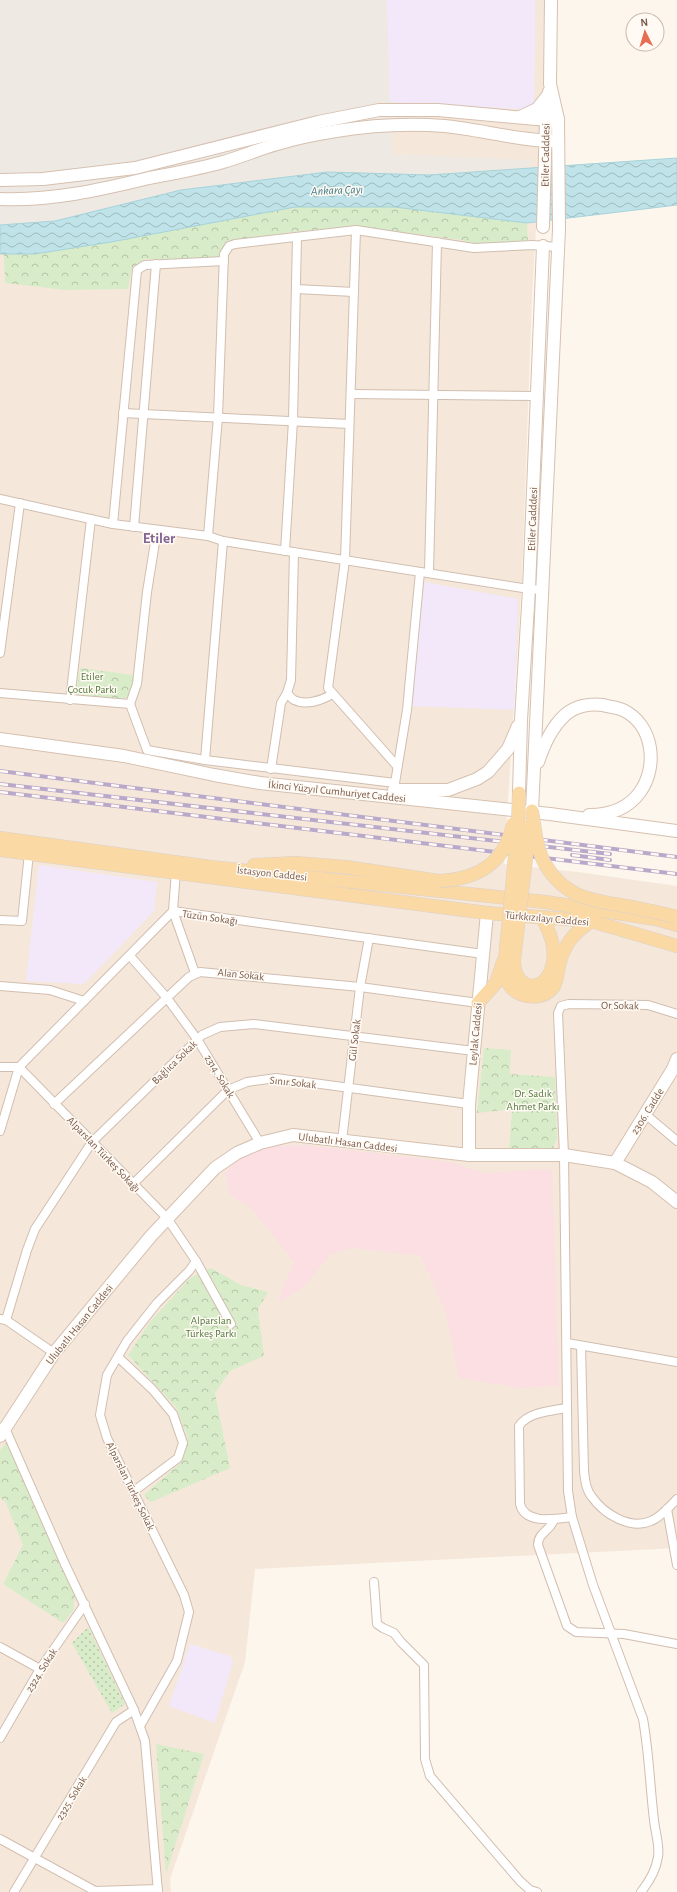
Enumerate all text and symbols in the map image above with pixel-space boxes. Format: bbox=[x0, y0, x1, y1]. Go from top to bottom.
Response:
north arrow bbox=[625, 12, 665, 52]
text: N bbox=[640, 17, 648, 28]
street label: Etiler Cadddesi bbox=[539, 123, 552, 187]
water label: Ankara Çayı bbox=[310, 183, 364, 197]
street label: Etiler Cadddesi bbox=[526, 487, 539, 551]
district label: Etiler bbox=[143, 531, 176, 546]
park label: Etiler Çocuk Parkı bbox=[67, 671, 117, 695]
street label: İkinci Yüzyıl Cumhuriyet Caddesi bbox=[268, 779, 406, 804]
street label: İstasyon Caddesi bbox=[236, 864, 308, 883]
street label: Tüzün Sokağı bbox=[181, 908, 238, 927]
street label: Türkkızılayı Caddesi bbox=[504, 909, 589, 928]
street label: Alan Sokak bbox=[217, 967, 265, 982]
street label: Or Sokak bbox=[601, 1000, 639, 1011]
street label: Leylak Caddesi bbox=[467, 1002, 484, 1066]
street label: Gül Sokak bbox=[346, 1019, 363, 1061]
street label: Bağlıca Sokak bbox=[150, 1038, 199, 1086]
street label: 2314. Sokak bbox=[202, 1053, 237, 1100]
street label: Sınır Sokak bbox=[269, 1075, 317, 1090]
street label: 2306. Cadde bbox=[629, 1086, 666, 1136]
park label: Dr. Sadık Ahmet Parkı bbox=[507, 1088, 559, 1112]
street label: Alparslan Türkeş Sokağı bbox=[65, 1115, 142, 1194]
street label: Ulubatlı Hasan Caddesi bbox=[298, 1131, 398, 1154]
street label: Ulubatlı Hasan Caddesi bbox=[44, 1282, 115, 1366]
park label: Alparslan Türkeş Parkı bbox=[185, 1315, 237, 1339]
street label: Alparslan Türkeş Sokak bbox=[104, 1440, 157, 1532]
street label: 2324. Sokak bbox=[24, 1646, 59, 1694]
street label: 2325. Sokak bbox=[54, 1775, 89, 1822]

